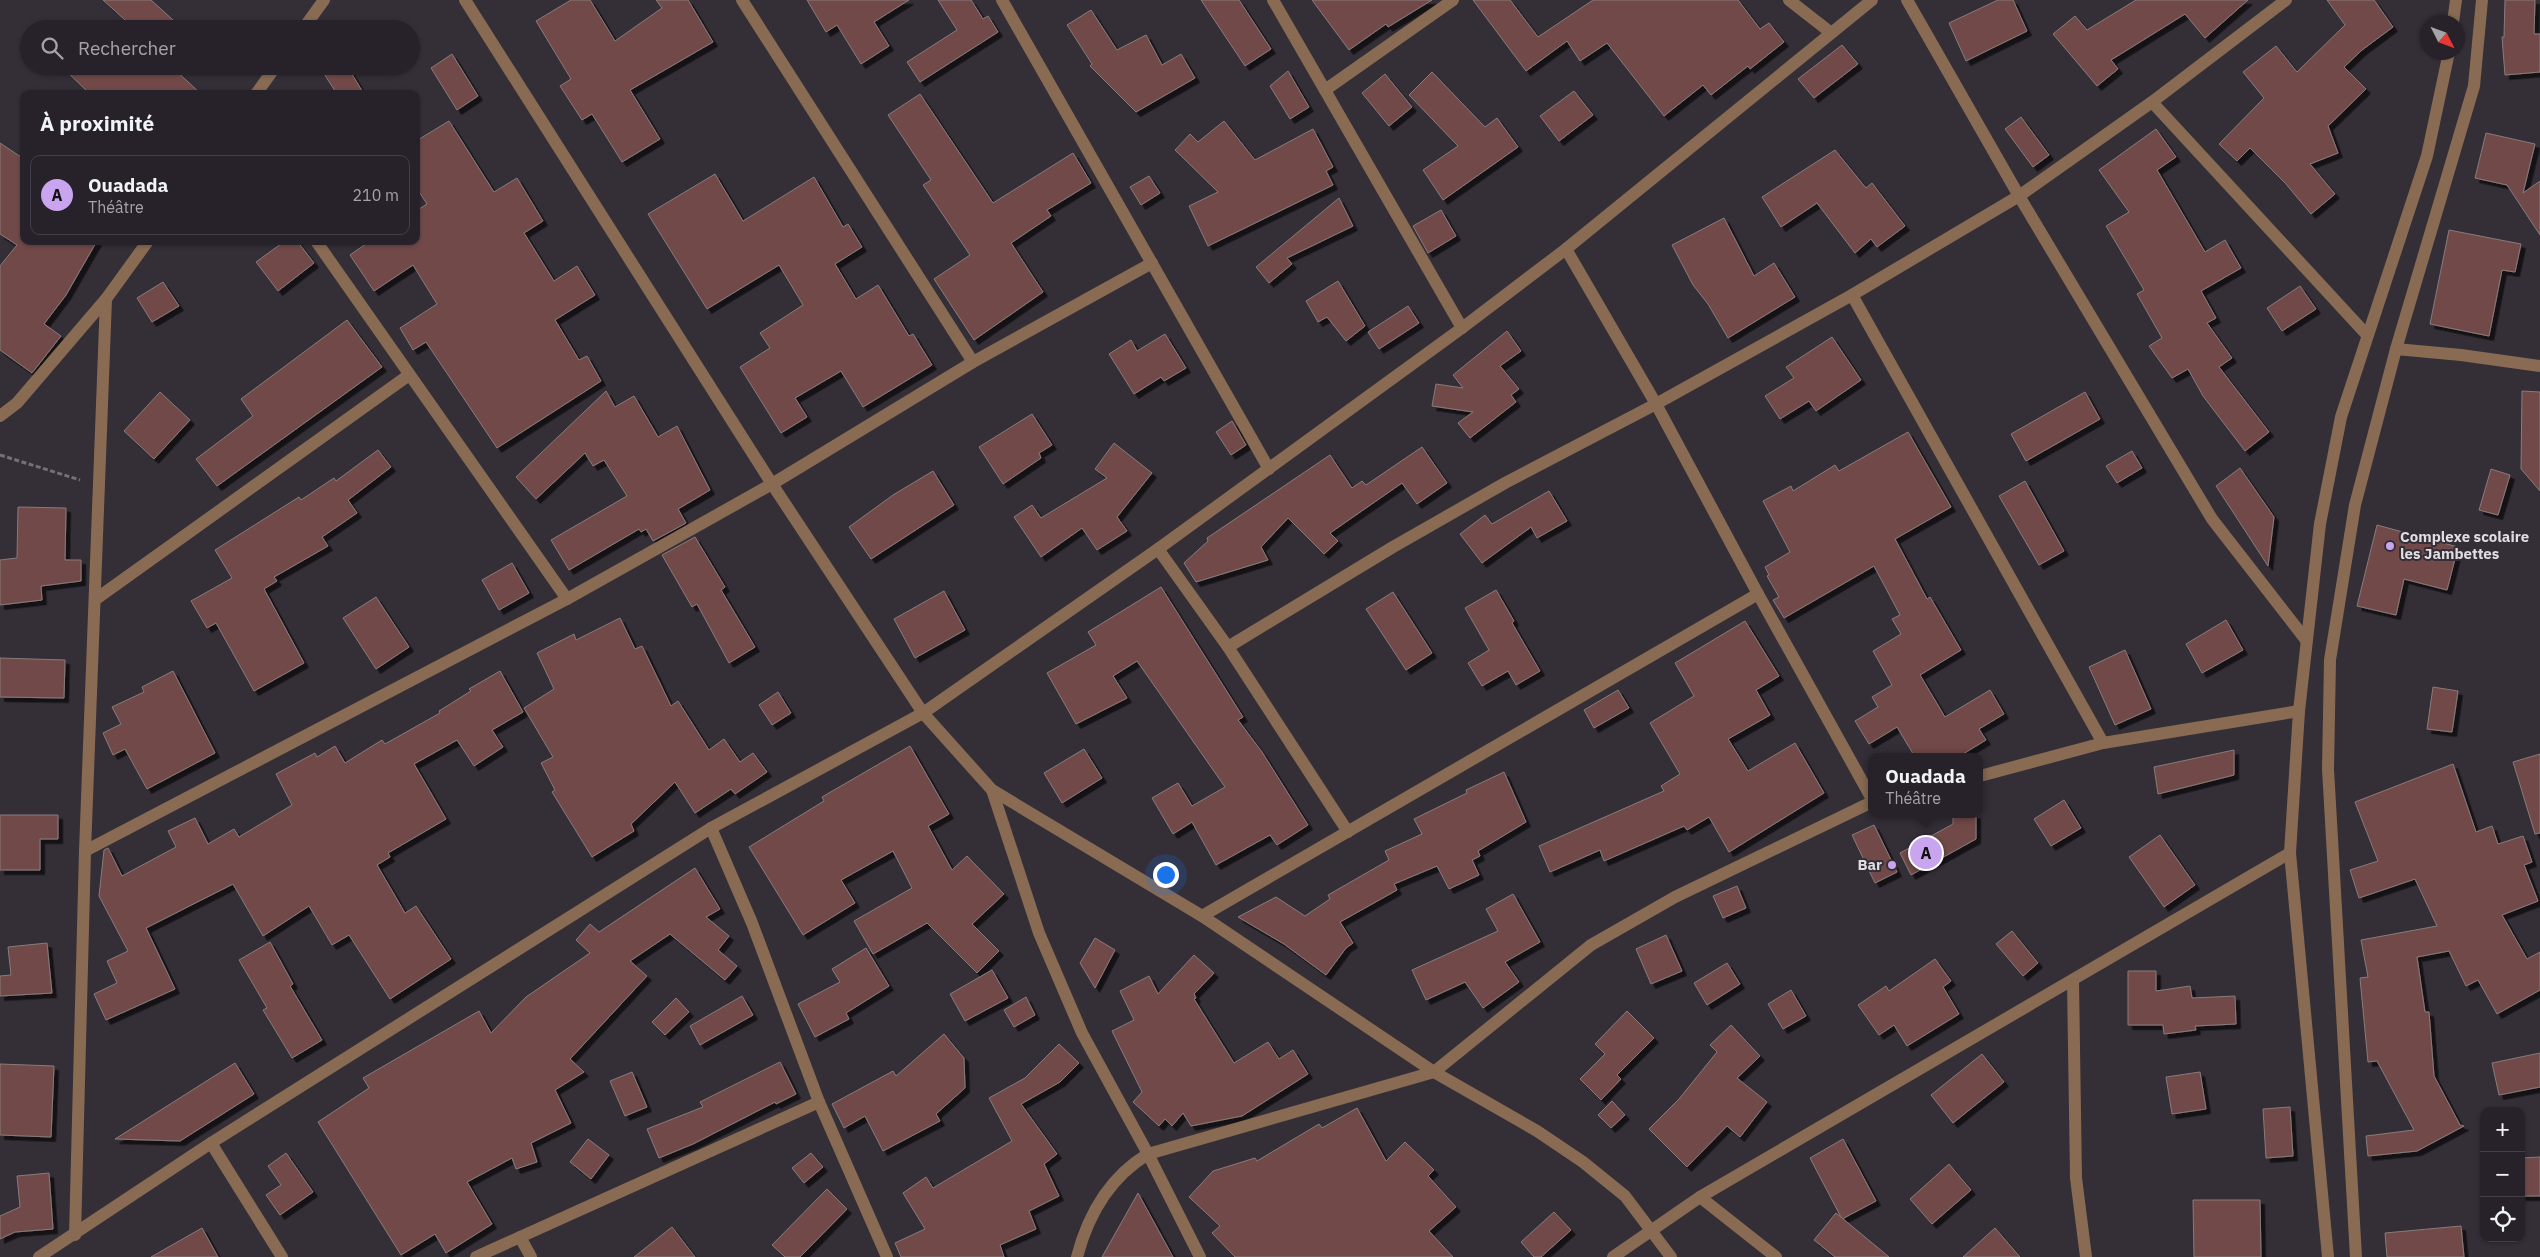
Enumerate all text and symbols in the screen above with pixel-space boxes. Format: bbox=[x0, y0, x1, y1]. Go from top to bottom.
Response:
north arrow bbox=[2420, 15, 2465, 60]
search box bbox=[20, 20, 420, 75]
icon: search bbox=[38, 34, 66, 62]
text: Rechercher bbox=[78, 36, 176, 60]
text: À proximité bbox=[40, 109, 154, 137]
text: Ouadada bbox=[88, 173, 168, 197]
text: A bbox=[52, 185, 62, 205]
text: 210 m bbox=[352, 185, 399, 205]
text: Théâtre bbox=[88, 197, 144, 217]
place label: Complexe scolaire les Jambettes bbox=[2400, 527, 2529, 563]
marker: Complexe scolaire les Jambettes bbox=[2384, 540, 2396, 552]
popup bbox=[1868, 753, 1983, 818]
text: Ouadada bbox=[1885, 764, 1966, 788]
text: Théâtre bbox=[1885, 788, 1941, 808]
pin: A bbox=[1910, 834, 1942, 872]
place label: Bar bbox=[1857, 855, 1882, 874]
marker: Bar bbox=[1886, 859, 1898, 871]
your location bbox=[1153, 862, 1179, 888]
map controls bbox=[2480, 1107, 2525, 1242]
button: + bbox=[2480, 1107, 2525, 1152]
button: − bbox=[2480, 1152, 2525, 1197]
button: locate bbox=[2480, 1197, 2525, 1242]

